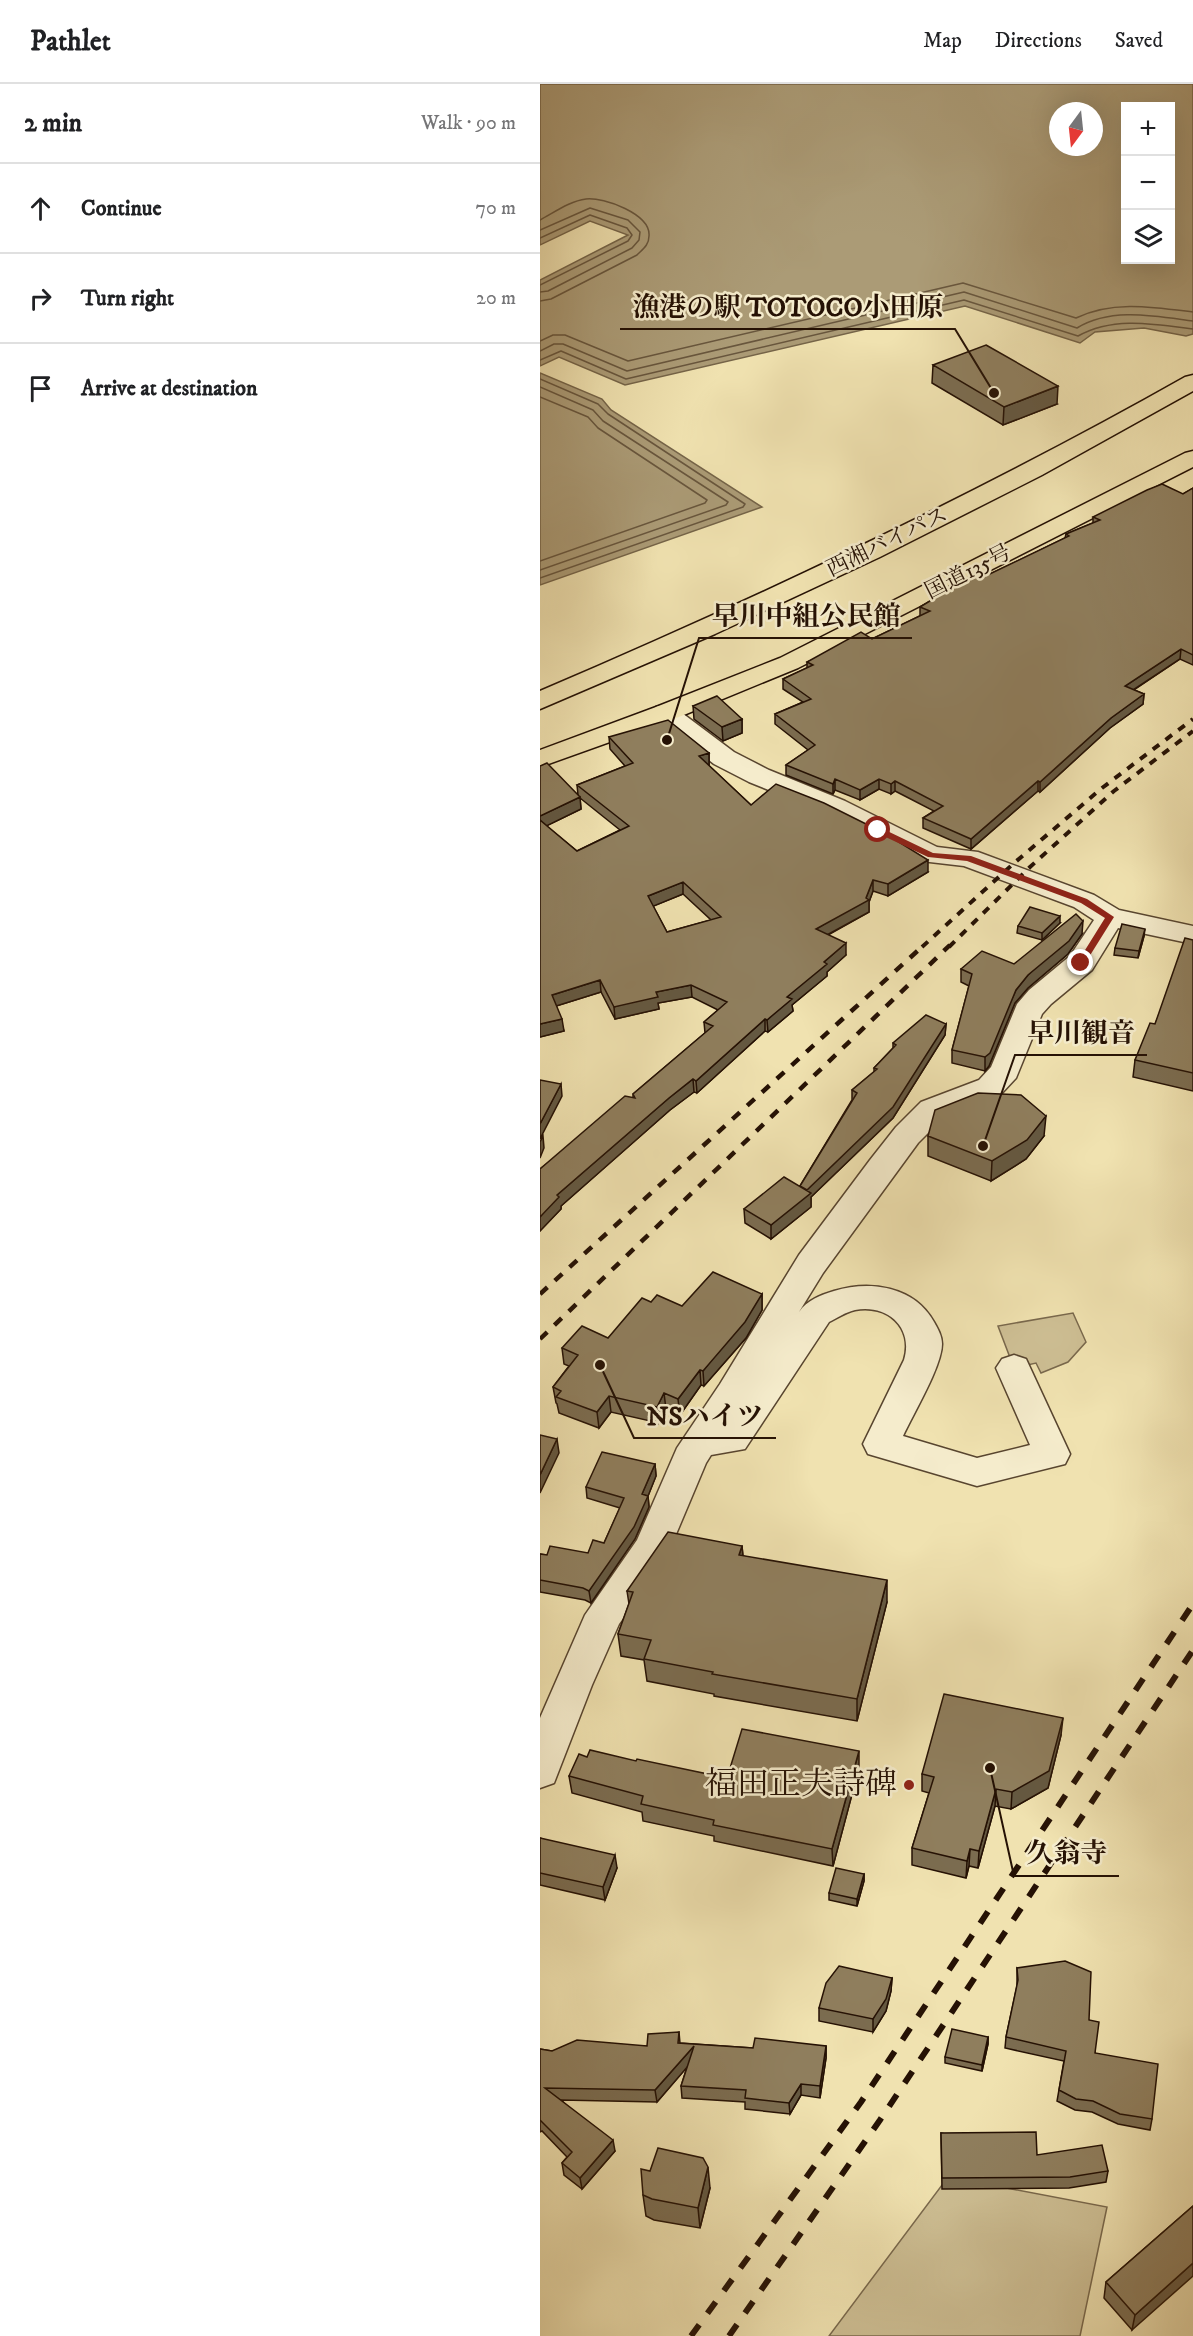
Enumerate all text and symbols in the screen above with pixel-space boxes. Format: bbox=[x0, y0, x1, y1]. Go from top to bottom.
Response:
text: Pathlet bbox=[30, 24, 111, 59]
text: Map bbox=[923, 28, 962, 54]
text: Directions bbox=[995, 28, 1082, 54]
text: Saved bbox=[1115, 28, 1163, 54]
north arrow bbox=[1049, 102, 1103, 156]
map controls bbox=[1121, 102, 1175, 264]
button: + bbox=[1121, 102, 1175, 156]
text: 2 min bbox=[24, 107, 82, 140]
text: Walk · 90 m bbox=[421, 111, 516, 136]
button: − bbox=[1121, 156, 1175, 210]
icon: ahead bbox=[24, 192, 57, 225]
text: Continue bbox=[81, 195, 162, 222]
text: 70 m bbox=[475, 196, 516, 221]
button: layers bbox=[1121, 210, 1175, 264]
icon: right bbox=[24, 282, 57, 315]
callout: 漁港の駅 TOTOCO小田原 bbox=[620, 284, 955, 329]
text: Turn right bbox=[81, 285, 174, 312]
text: 20 m bbox=[476, 286, 516, 311]
text: 漁港の駅 TOTOCO小田原 bbox=[632, 291, 944, 325]
icon: arrive bbox=[24, 372, 57, 405]
text: Arrive at destination bbox=[81, 375, 258, 402]
street label: 西湘バイパス bbox=[822, 501, 952, 583]
street label: 国道135号 bbox=[920, 539, 1016, 605]
callout: 早川中組公民館 bbox=[699, 593, 912, 638]
text: 早川中組公民館 bbox=[712, 600, 901, 634]
route start bbox=[864, 816, 890, 842]
route end bbox=[1067, 949, 1093, 975]
callout: 早川観音 bbox=[1015, 1010, 1147, 1055]
text: 早川観音 bbox=[1027, 1017, 1135, 1051]
callout: NSハイツ bbox=[634, 1393, 776, 1438]
text: NSハイツ bbox=[646, 1400, 764, 1434]
place label: 福田正夫詩碑 bbox=[705, 1765, 897, 1805]
marker: 福田正夫詩碑 bbox=[902, 1778, 916, 1792]
callout: 久翁寺 bbox=[1014, 1831, 1119, 1876]
text: 久翁寺 bbox=[1027, 1837, 1108, 1871]

